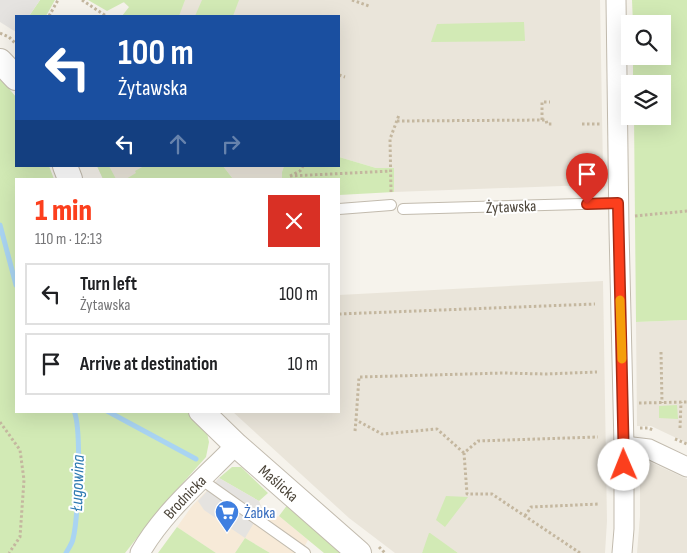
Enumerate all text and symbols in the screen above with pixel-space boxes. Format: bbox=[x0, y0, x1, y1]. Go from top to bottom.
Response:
map controls bbox=[621, 15, 671, 125]
button: search bbox=[621, 15, 671, 65]
text: 100 m bbox=[118, 32, 194, 75]
icon: left bbox=[35, 35, 100, 100]
text: Żytawska bbox=[118, 75, 187, 102]
button: layers bbox=[621, 75, 671, 125]
icon: left bbox=[111, 130, 139, 158]
icon: ahead bbox=[164, 130, 192, 158]
icon: right bbox=[217, 130, 245, 158]
pin bbox=[566, 153, 608, 204]
icon: arrive bbox=[573, 160, 601, 188]
text: 1 min bbox=[35, 193, 92, 229]
button: close bbox=[268, 195, 320, 247]
street label: Żytawska bbox=[485, 197, 537, 218]
text: 110 m · 12:13 bbox=[35, 230, 102, 249]
text: Turn left bbox=[80, 273, 137, 296]
icon: left bbox=[37, 280, 65, 308]
text: 100 m bbox=[279, 283, 318, 306]
text: Żytawska bbox=[80, 296, 131, 315]
icon: arrive bbox=[37, 350, 65, 378]
text: Arrive at destination bbox=[80, 353, 218, 376]
text: 10 m bbox=[288, 353, 318, 376]
position arrow bbox=[597, 438, 649, 490]
water label: Ługowina bbox=[66, 454, 89, 512]
street label: Maślicka bbox=[254, 461, 302, 506]
street label: Brodnicka bbox=[160, 472, 211, 523]
supermarket icon: Żabka bbox=[214, 499, 240, 533]
place label: Żabka bbox=[244, 504, 276, 523]

